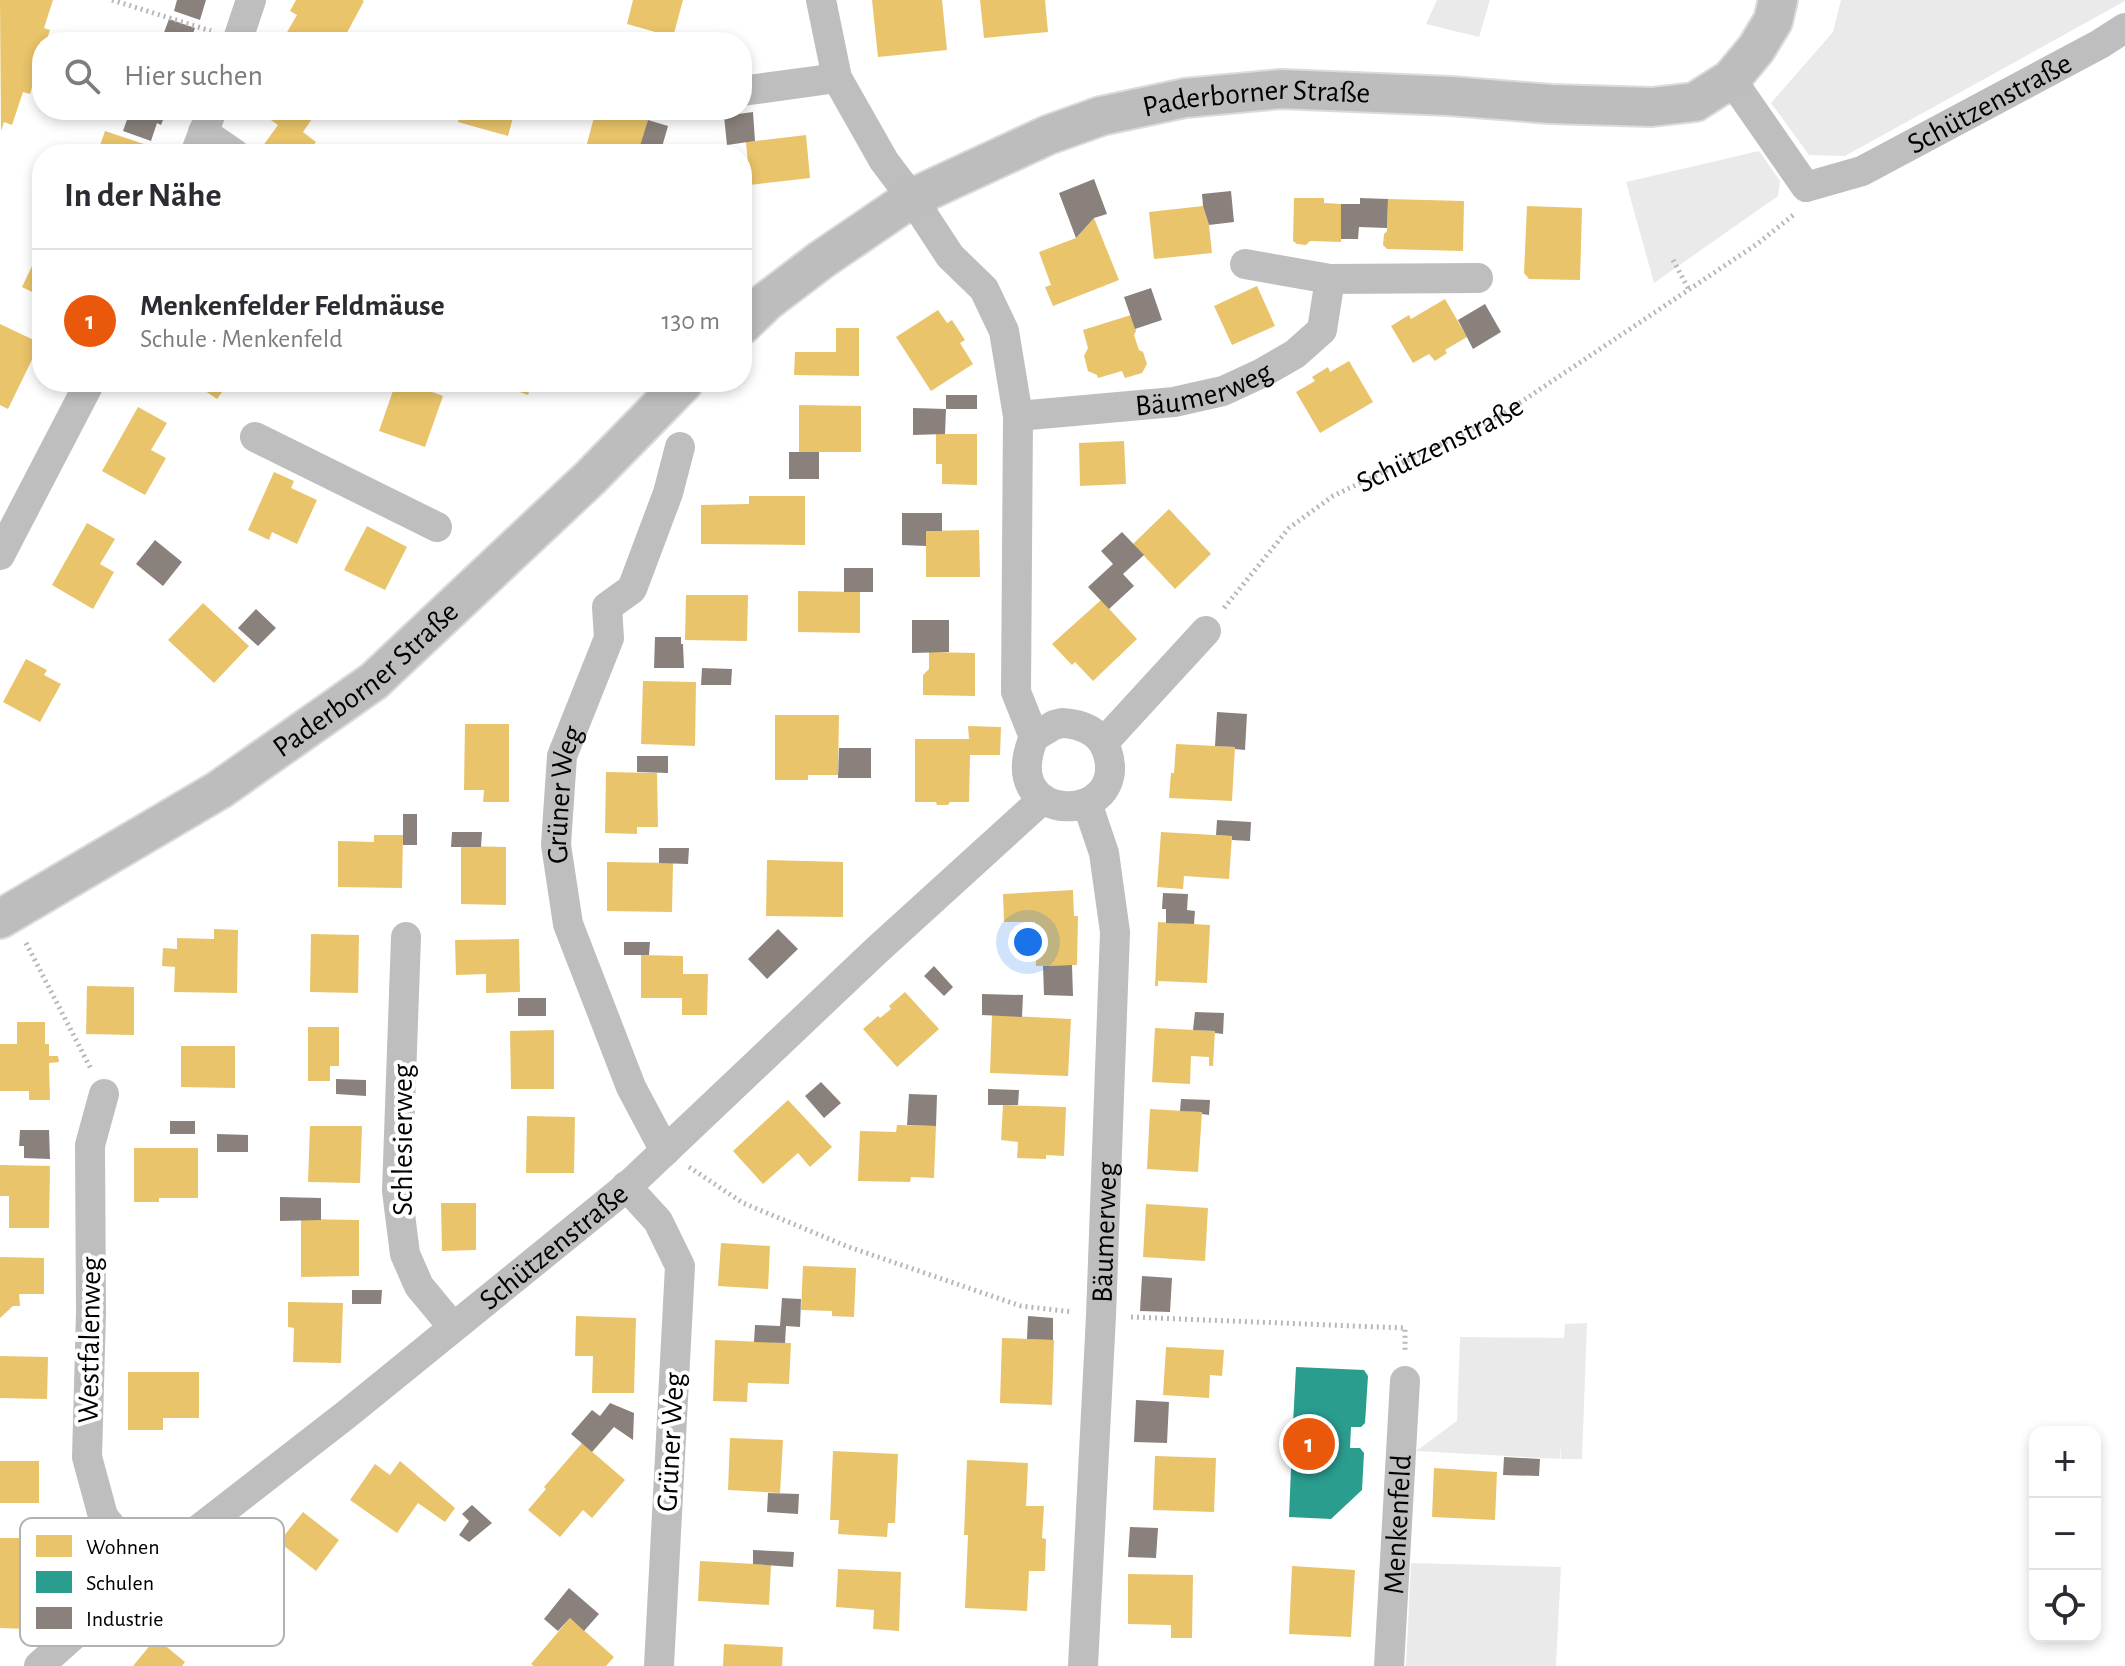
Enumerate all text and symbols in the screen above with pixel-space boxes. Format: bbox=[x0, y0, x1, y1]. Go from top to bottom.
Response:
search box bbox=[32, 32, 752, 120]
street label: Schützenstraße bbox=[1903, 48, 2077, 160]
icon: search bbox=[60, 54, 104, 98]
text: Hier suchen bbox=[124, 61, 263, 91]
street label: Paderborner Straße bbox=[1140, 75, 1371, 123]
text: In der Nähe bbox=[64, 179, 221, 213]
text: Menkenfelder Feldmäuse bbox=[140, 291, 445, 321]
text: 1 bbox=[85, 308, 95, 334]
text: 130 m bbox=[662, 308, 720, 334]
text: Schule · Menkenfeld bbox=[140, 326, 343, 352]
street label: Bäumerweg bbox=[1134, 356, 1278, 421]
street label: Schützenstraße bbox=[1352, 391, 1529, 498]
street label: Paderborner Straße bbox=[268, 596, 464, 763]
street label: Grüner Weg bbox=[542, 721, 589, 866]
your location bbox=[1008, 922, 1048, 962]
street label: Schlesierweg bbox=[388, 1064, 418, 1216]
street label: Bäumerweg bbox=[1087, 1161, 1123, 1303]
street label: Schützenstraße bbox=[474, 1178, 634, 1316]
street label: Westfalenweg bbox=[74, 1256, 106, 1424]
street label: Grüner Weg bbox=[652, 1371, 690, 1513]
pin: 1 bbox=[1283, 1414, 1335, 1474]
map controls bbox=[2029, 1426, 2101, 1642]
button: + bbox=[2029, 1426, 2101, 1498]
street label: Menkenfeld bbox=[1379, 1454, 1417, 1595]
button: − bbox=[2029, 1498, 2101, 1570]
legend bbox=[20, 1518, 284, 1646]
text: Wohnen bbox=[86, 1536, 160, 1558]
button: locate bbox=[2029, 1570, 2101, 1642]
text: Schulen bbox=[86, 1572, 154, 1594]
text: Industrie bbox=[86, 1608, 163, 1630]

